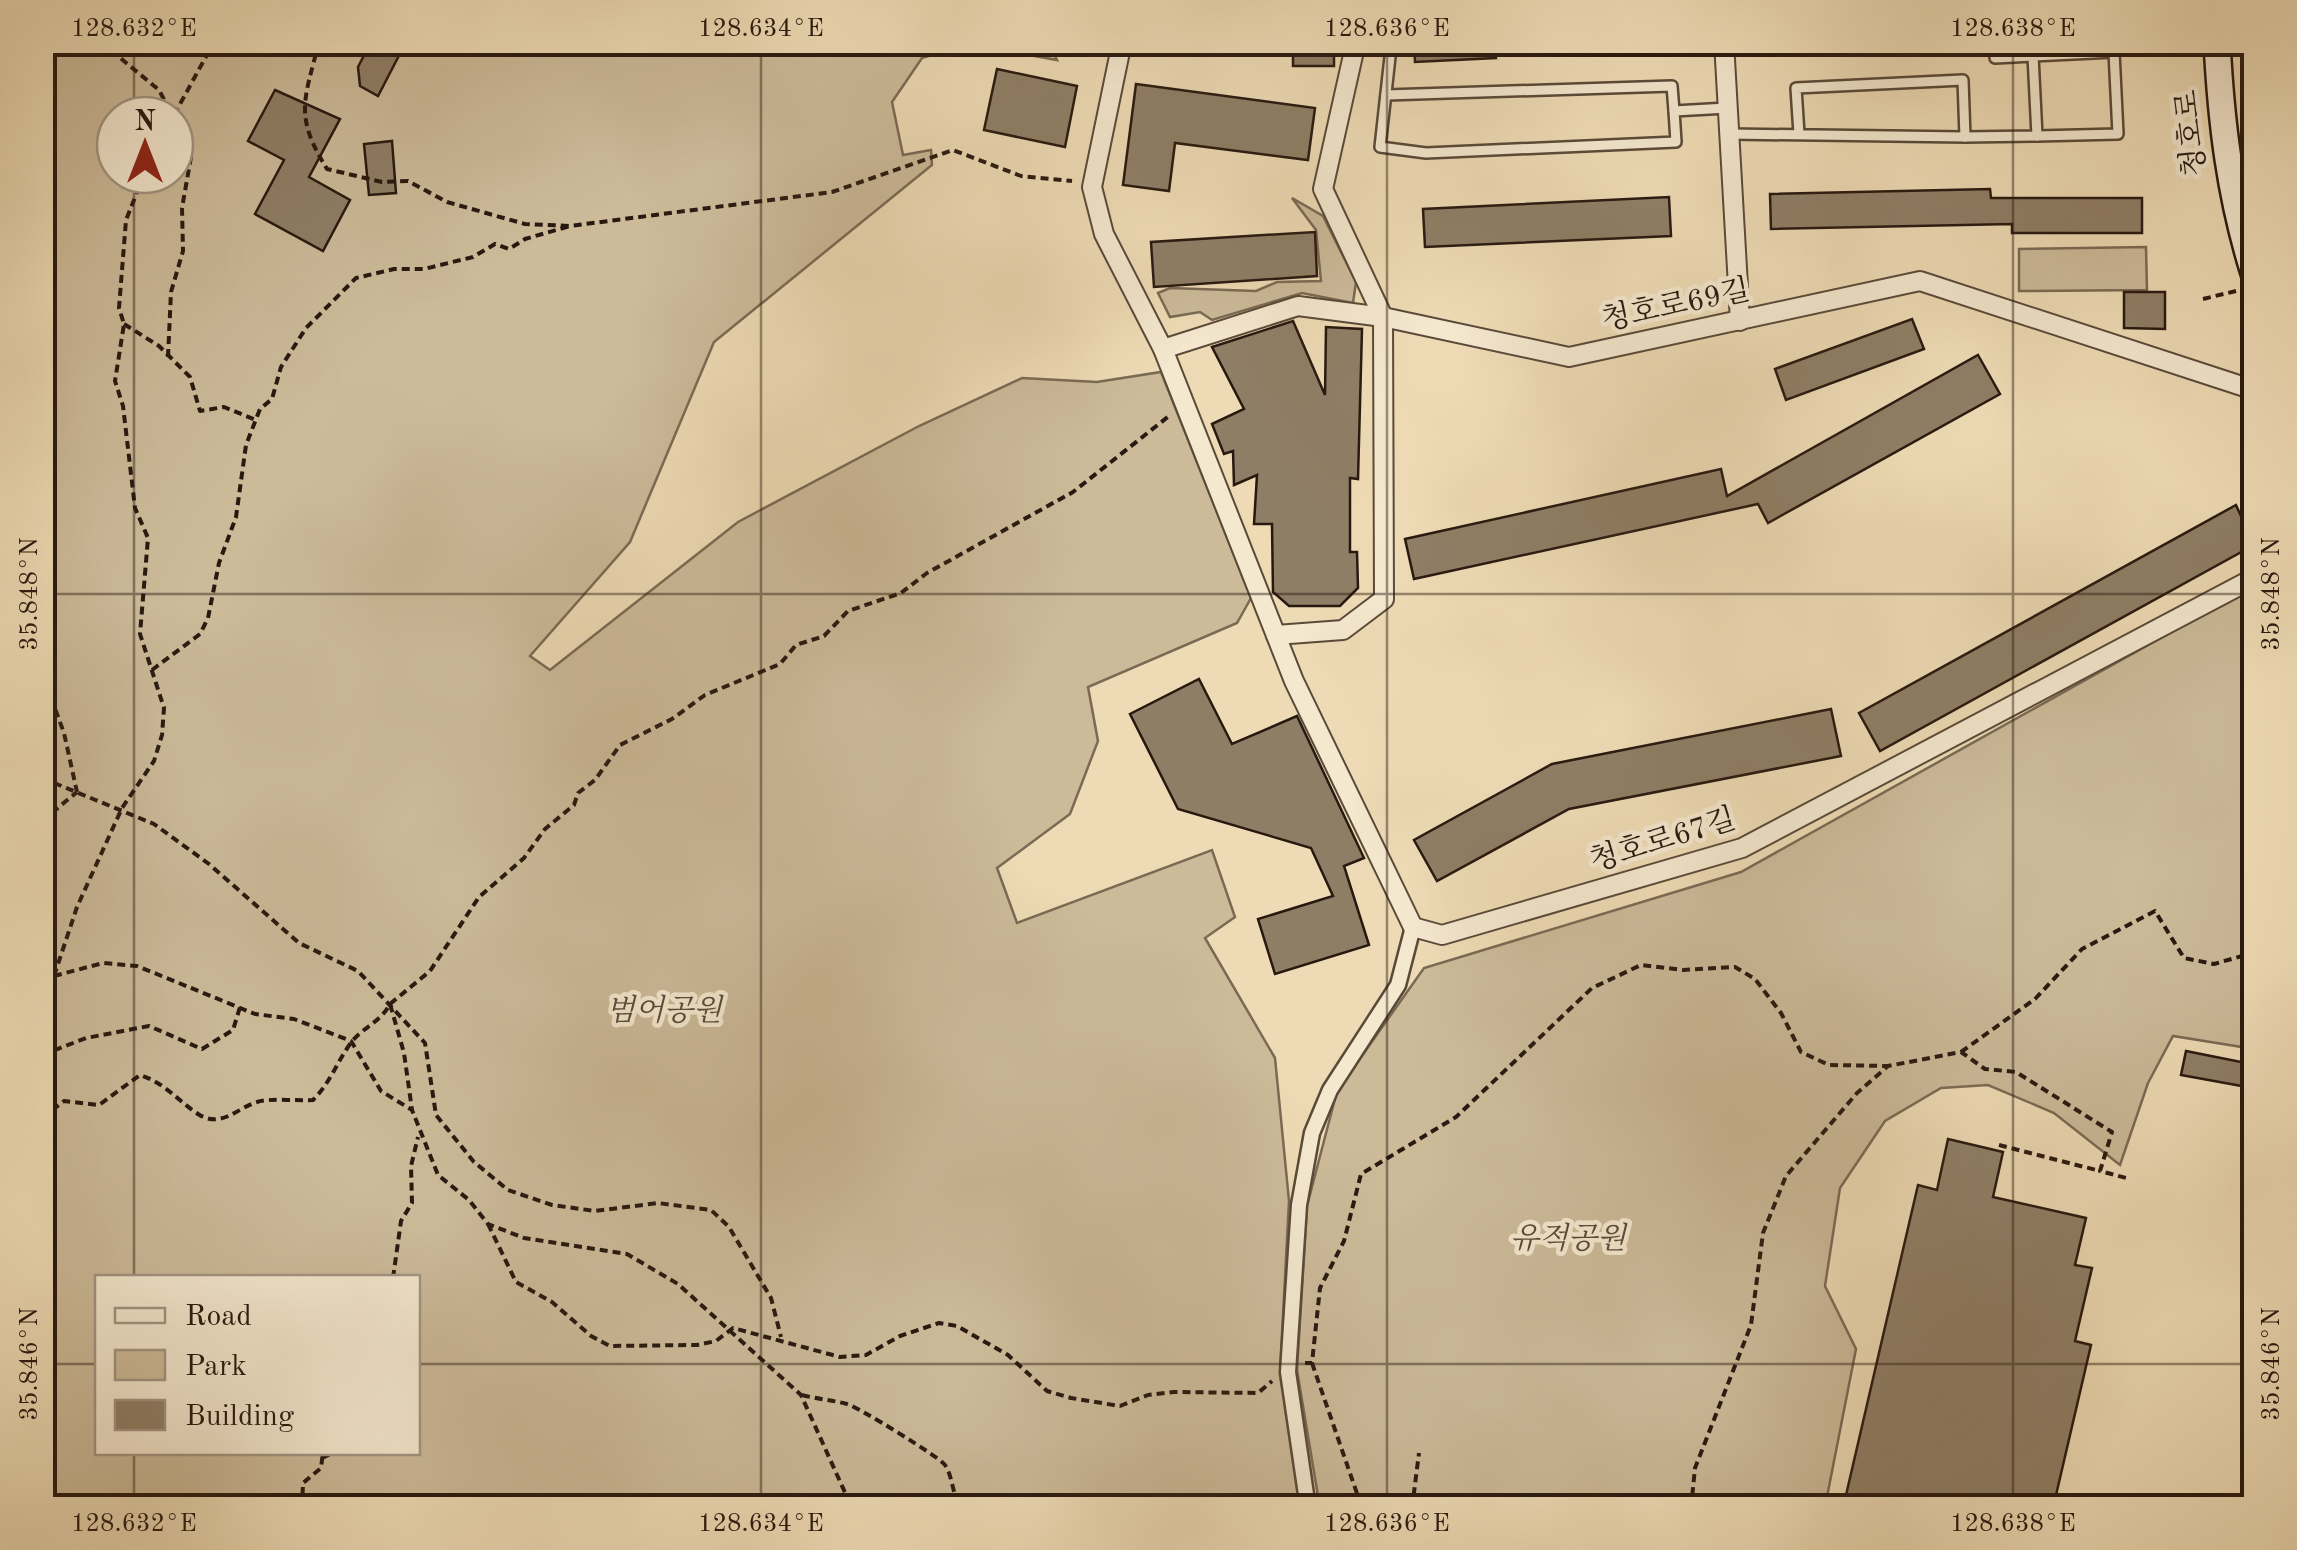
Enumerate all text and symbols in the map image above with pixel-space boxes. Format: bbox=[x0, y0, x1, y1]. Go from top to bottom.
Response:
text: 128.632°E bbox=[71, 17, 197, 42]
text: 128.634°E bbox=[698, 17, 824, 42]
text: 128.636°E bbox=[1324, 17, 1450, 42]
text: 128.638°E bbox=[1950, 17, 2076, 42]
street label: 청호로 bbox=[2171, 88, 2211, 178]
north arrow bbox=[95, 95, 195, 195]
text: N bbox=[134, 109, 156, 137]
street label: 청호로69길 bbox=[1599, 274, 1753, 336]
text: 35.848°N bbox=[18, 537, 43, 651]
text: 35.848°N bbox=[2260, 537, 2285, 651]
street label: 청호로67길 bbox=[1586, 803, 1739, 877]
park label: 범어공원 bbox=[606, 994, 724, 1027]
park label: 유적공원 bbox=[1510, 1222, 1628, 1255]
legend bbox=[95, 1275, 420, 1455]
text: Road bbox=[185, 1302, 252, 1332]
text: 35.846°N bbox=[18, 1307, 43, 1421]
text: 35.846°N bbox=[2260, 1307, 2285, 1421]
text: Park bbox=[185, 1352, 247, 1382]
text: Building bbox=[185, 1402, 294, 1432]
text: 128.632°E bbox=[71, 1512, 197, 1537]
text: 128.634°E bbox=[698, 1512, 824, 1537]
text: 128.636°E bbox=[1324, 1512, 1450, 1537]
text: 128.638°E bbox=[1950, 1512, 2076, 1537]

